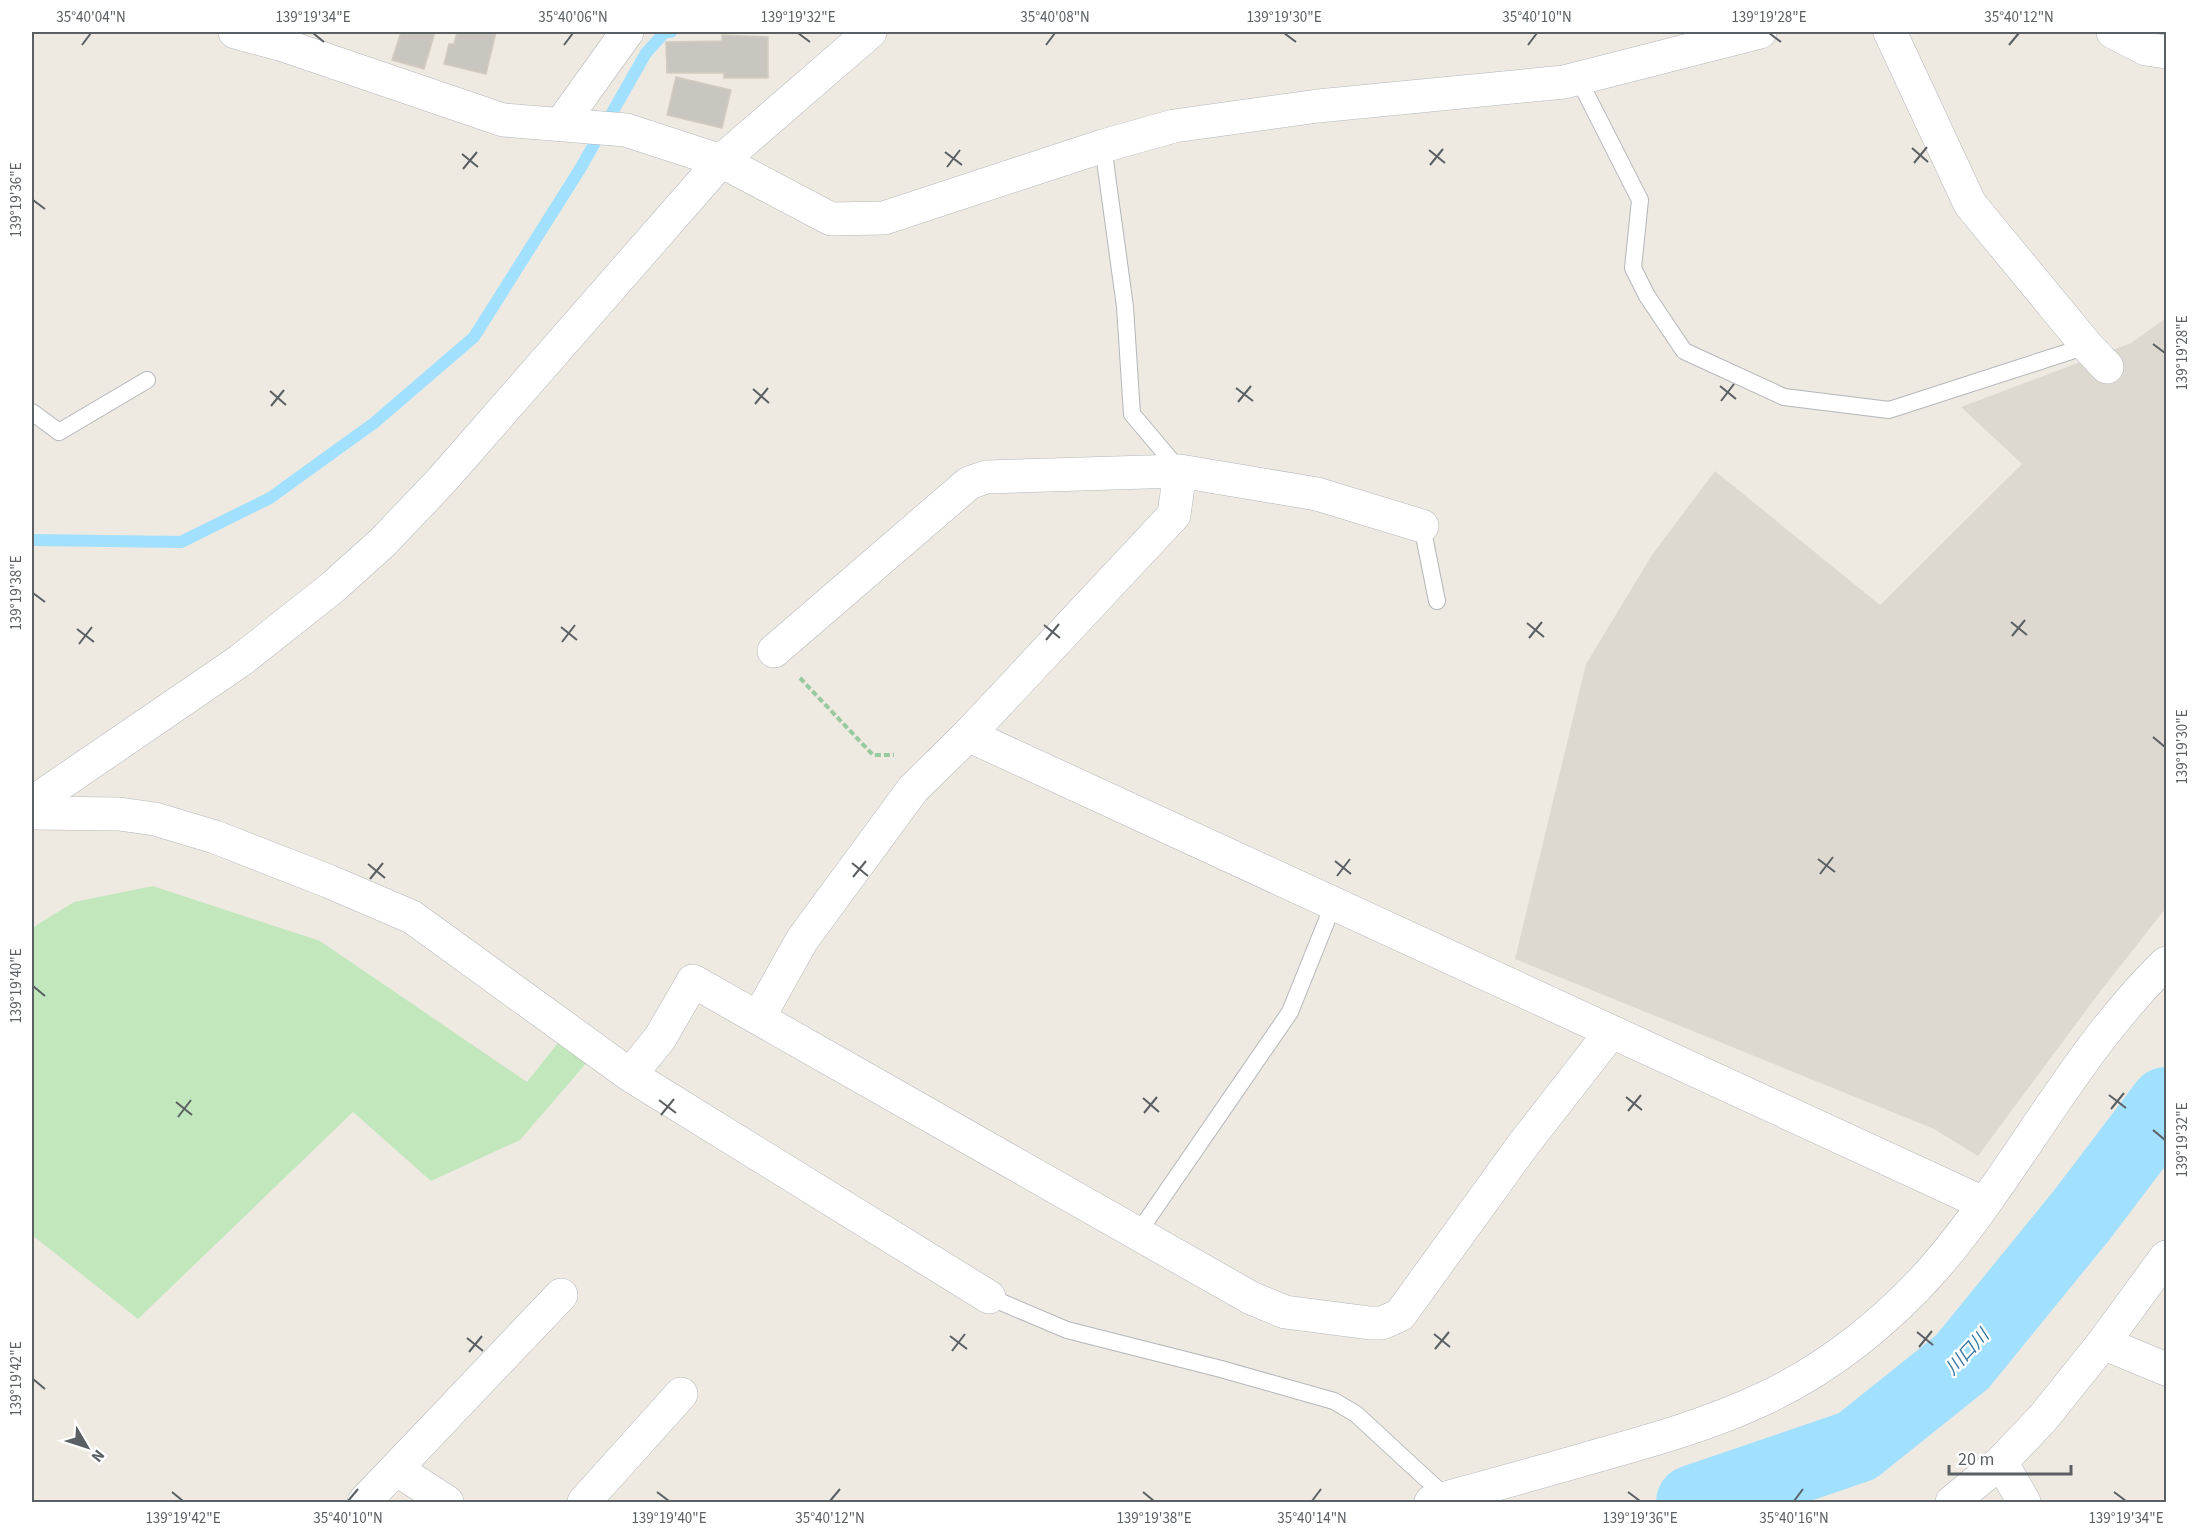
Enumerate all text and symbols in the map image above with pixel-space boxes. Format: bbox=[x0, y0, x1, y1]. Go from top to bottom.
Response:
text: 35°40'04"N bbox=[56, 7, 126, 28]
text: 139°19'34"E bbox=[275, 7, 351, 28]
text: 35°40'06"N bbox=[538, 7, 608, 28]
text: 139°19'32"E bbox=[760, 7, 836, 28]
text: 35°40'08"N bbox=[1020, 7, 1090, 28]
text: 139°19'30"E bbox=[1246, 7, 1322, 28]
text: 35°40'10"N bbox=[1502, 7, 1572, 28]
text: 139°19'28"E bbox=[1731, 7, 1807, 28]
text: 35°40'12"N bbox=[1984, 7, 2054, 28]
text: 139°19'36"E bbox=[6, 162, 27, 238]
text: 139°19'28"E bbox=[2172, 315, 2193, 391]
text: 139°19'38"E bbox=[6, 555, 27, 631]
text: 139°19'30"E bbox=[2172, 709, 2193, 785]
text: 139°19'40"E bbox=[6, 948, 27, 1024]
text: 139°19'32"E bbox=[2172, 1102, 2193, 1178]
water label: 川口川 bbox=[1940, 1323, 1996, 1381]
text: 139°19'42"E bbox=[6, 1341, 27, 1417]
north arrow bbox=[57, 1417, 117, 1477]
scale bar bbox=[1949, 1438, 2070, 1476]
text: N bbox=[86, 1445, 110, 1467]
text: 20 m bbox=[1958, 1447, 1994, 1472]
text: 139°19'42"E bbox=[145, 1508, 221, 1529]
text: 35°40'10"N bbox=[313, 1508, 383, 1529]
text: 139°19'40"E bbox=[631, 1508, 707, 1529]
text: 35°40'12"N bbox=[795, 1508, 865, 1529]
text: 139°19'38"E bbox=[1116, 1508, 1192, 1529]
text: 35°40'14"N bbox=[1277, 1508, 1347, 1529]
text: 139°19'36"E bbox=[1602, 1508, 1678, 1529]
text: 35°40'16"N bbox=[1759, 1508, 1829, 1529]
text: 139°19'34"E bbox=[2088, 1508, 2164, 1529]

